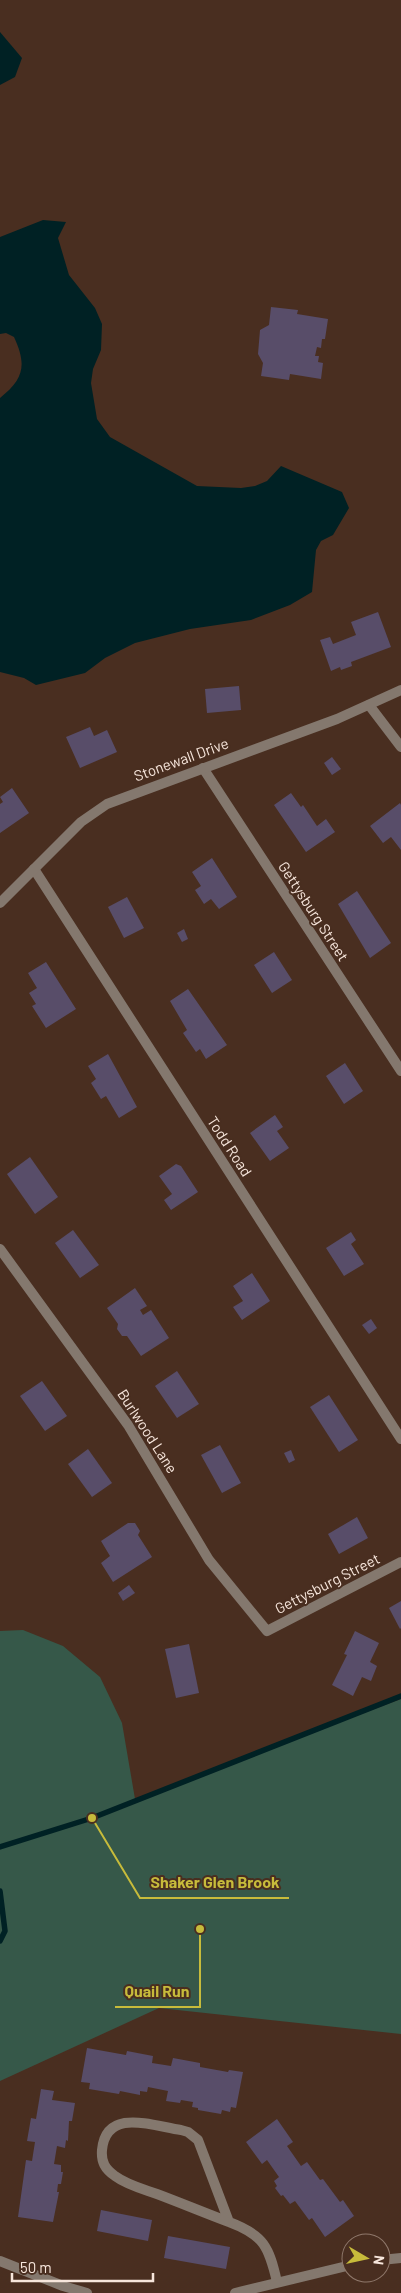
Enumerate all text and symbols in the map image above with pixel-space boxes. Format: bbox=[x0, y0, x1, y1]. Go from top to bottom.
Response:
street label: Stonewall Drive bbox=[131, 734, 231, 784]
street label: Gettysburg Street bbox=[275, 858, 353, 964]
street label: Todd Road bbox=[204, 1112, 256, 1180]
street label: Burlwood Lane bbox=[114, 1386, 182, 1476]
street label: Gettysburg Street bbox=[272, 1549, 382, 1617]
callout: Shaker Glen Brook bbox=[140, 1867, 289, 1898]
text: Shaker Glen Brook bbox=[150, 1872, 280, 1891]
callout: Quail Run bbox=[115, 1976, 200, 2007]
text: Quail Run bbox=[124, 1981, 190, 2000]
north arrow bbox=[341, 2233, 391, 2283]
scale bar bbox=[12, 2250, 154, 2282]
text: N bbox=[370, 2254, 388, 2266]
text: 50 m bbox=[20, 2258, 52, 2276]

